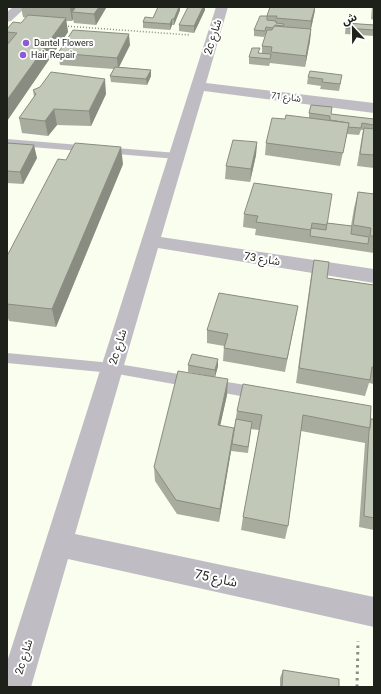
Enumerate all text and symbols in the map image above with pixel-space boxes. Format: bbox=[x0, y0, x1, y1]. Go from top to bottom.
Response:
north arrow bbox=[333, 8, 373, 48]
text: ش bbox=[340, 10, 359, 28]
street label: 2c شارع bbox=[202, 17, 226, 56]
marker: Dantel Flowers bbox=[21, 38, 31, 48]
place label: Dantel Flowers bbox=[34, 38, 94, 48]
marker: Hair Repair bbox=[18, 50, 28, 60]
place label: Hair Repair bbox=[31, 50, 75, 60]
street label: شارع 71 bbox=[270, 90, 301, 106]
street label: شارع 73 bbox=[243, 250, 281, 269]
street label: 2c شارع bbox=[107, 327, 131, 366]
street label: شارع 75 bbox=[193, 566, 239, 593]
street label: 2c شارع bbox=[13, 637, 37, 676]

